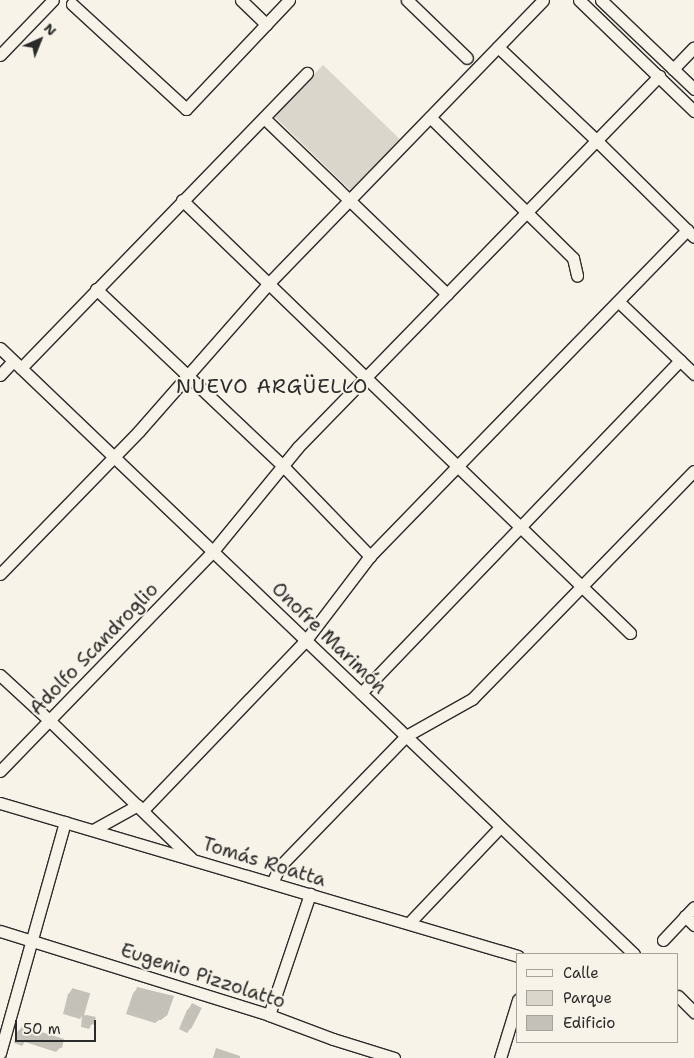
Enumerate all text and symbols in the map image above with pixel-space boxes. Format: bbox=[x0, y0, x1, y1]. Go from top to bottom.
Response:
north arrow bbox=[15, 15, 65, 65]
text: N bbox=[40, 19, 61, 40]
district label: NUEVO ARGÜELLO bbox=[174, 374, 370, 398]
street label: Onofre Marimón bbox=[267, 577, 391, 699]
street label: Adolfo Scandroglio bbox=[25, 578, 163, 720]
street label: Tomás Roatta bbox=[199, 832, 329, 892]
street label: Eugenio Pizzolatto bbox=[118, 939, 288, 1013]
legend bbox=[516, 953, 679, 1043]
text: Calle bbox=[563, 963, 599, 983]
text: Parque bbox=[563, 988, 612, 1008]
scale bar bbox=[18, 1010, 99, 1042]
text: Edificio bbox=[563, 1013, 615, 1033]
text: 50 m bbox=[23, 1019, 61, 1039]

